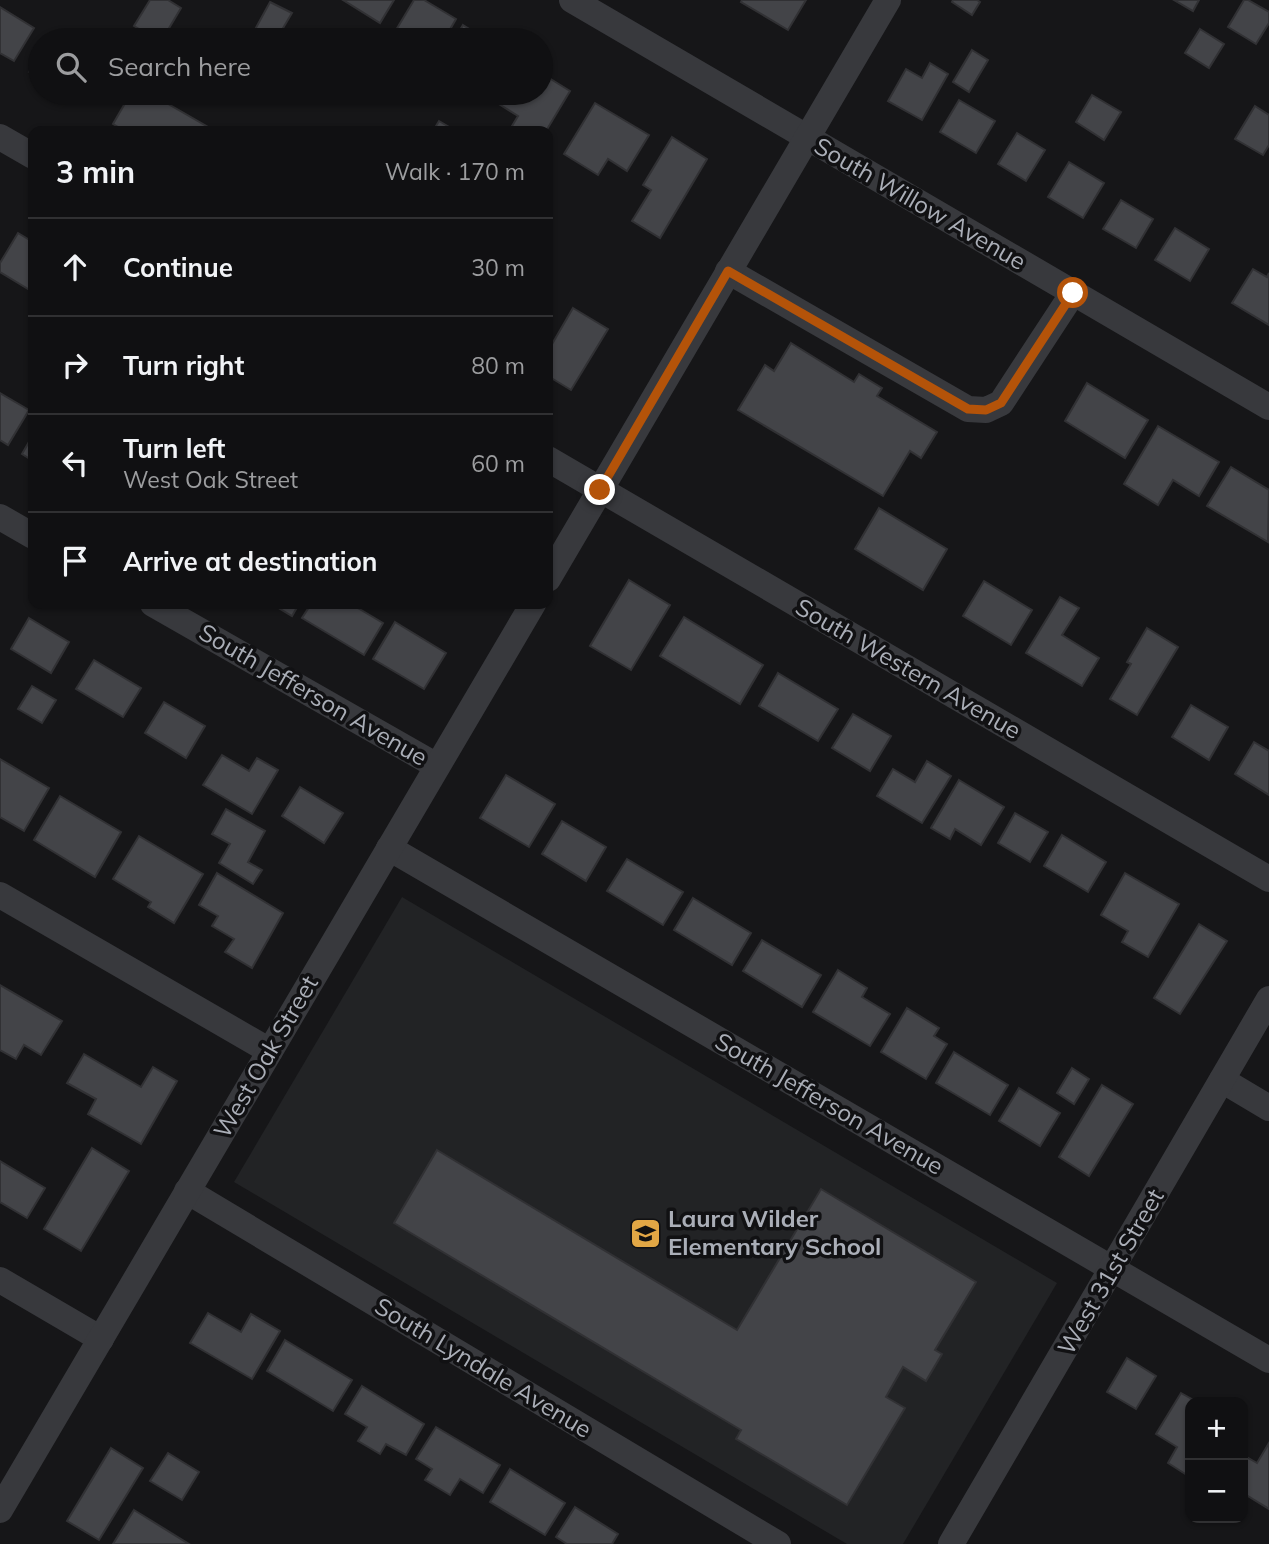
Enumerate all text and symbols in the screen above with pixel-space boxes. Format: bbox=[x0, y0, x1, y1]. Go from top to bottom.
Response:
search box bbox=[28, 28, 553, 105]
icon: search bbox=[52, 48, 90, 86]
text: Search here bbox=[108, 50, 251, 83]
street label: South Willow Avenue bbox=[809, 130, 1032, 276]
text: 3 min bbox=[56, 153, 135, 191]
text: Walk · 170 m bbox=[385, 157, 525, 186]
icon: ahead bbox=[56, 248, 94, 286]
text: Continue bbox=[123, 251, 233, 284]
text: 30 m bbox=[471, 253, 525, 282]
route start bbox=[1057, 277, 1088, 308]
icon: right bbox=[56, 346, 94, 384]
text: Turn right bbox=[123, 349, 244, 382]
text: 80 m bbox=[471, 351, 525, 380]
text: Turn left bbox=[123, 432, 225, 465]
icon: left bbox=[56, 444, 94, 482]
text: 60 m bbox=[471, 449, 525, 478]
text: West Oak Street bbox=[123, 465, 298, 494]
route end bbox=[584, 474, 615, 505]
icon: arrive bbox=[56, 542, 94, 580]
text: Arrive at destination bbox=[123, 545, 378, 578]
street label: South Western Avenue bbox=[790, 591, 1027, 745]
street label: South Jefferson Avenue bbox=[194, 616, 433, 772]
street label: West Oak Street bbox=[206, 970, 324, 1143]
street label: South Jefferson Avenue bbox=[710, 1025, 949, 1181]
street label: West 31st Street bbox=[1051, 1183, 1170, 1360]
place label: Laura Wilder Elementary School bbox=[668, 1203, 881, 1261]
school or university icon: Laura Wilder Elementary School bbox=[628, 1216, 662, 1250]
street label: South Lyndale Avenue bbox=[370, 1291, 597, 1444]
map controls bbox=[1185, 1397, 1248, 1523]
button: + bbox=[1185, 1397, 1248, 1460]
button: − bbox=[1185, 1460, 1248, 1523]

